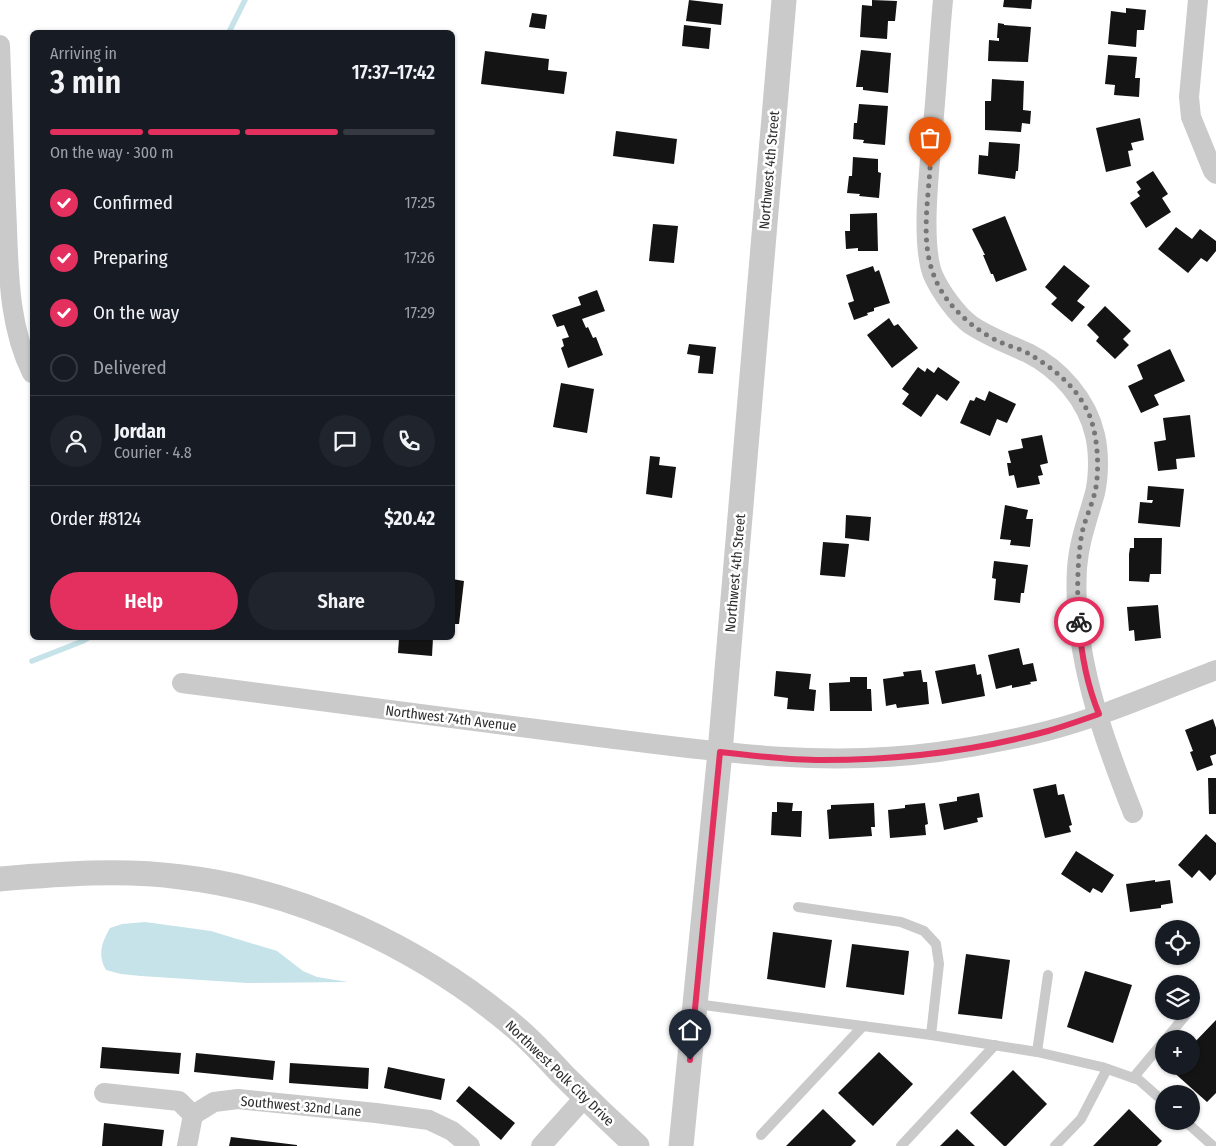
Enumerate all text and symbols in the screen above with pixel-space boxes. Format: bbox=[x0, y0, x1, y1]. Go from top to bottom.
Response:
text: Arriving in bbox=[50, 44, 117, 63]
text: 17:37–17:42 bbox=[352, 61, 435, 84]
text: 3 min bbox=[50, 63, 121, 101]
street label: Northwest 4th Street bbox=[756, 110, 783, 230]
pin bbox=[909, 117, 951, 168]
icon: bag bbox=[916, 124, 944, 152]
text: On the way · 300 m bbox=[50, 143, 173, 162]
icon: check bbox=[50, 189, 78, 217]
text: Confirmed bbox=[93, 191, 173, 214]
text: 17:25 bbox=[404, 193, 435, 212]
icon: check bbox=[50, 244, 78, 272]
text: Preparing bbox=[93, 246, 168, 269]
text: 17:26 bbox=[404, 248, 435, 267]
icon: check bbox=[50, 299, 78, 327]
text: On the way bbox=[93, 301, 179, 324]
text: 17:29 bbox=[404, 303, 435, 322]
text: Delivered bbox=[93, 356, 167, 379]
button: person bbox=[50, 415, 102, 467]
button: chat bbox=[319, 415, 371, 467]
button: phone bbox=[383, 415, 435, 467]
text: Jordan bbox=[114, 420, 166, 443]
text: Courier · 4.8 bbox=[114, 443, 192, 462]
text: Order #8124 bbox=[50, 507, 141, 530]
text: $20.42 bbox=[384, 507, 435, 530]
street label: Northwest 4th Street bbox=[722, 513, 749, 633]
button: Help bbox=[50, 572, 238, 630]
button: Share bbox=[248, 572, 435, 630]
courier bbox=[1054, 597, 1104, 647]
icon: bike bbox=[1065, 608, 1093, 636]
street label: Northwest 74th Avenue bbox=[384, 702, 518, 735]
map controls bbox=[1155, 920, 1200, 1130]
button: locate bbox=[1155, 920, 1200, 965]
button: layers bbox=[1155, 975, 1200, 1020]
pin bbox=[669, 1009, 711, 1060]
icon: home bbox=[676, 1016, 704, 1044]
street label: Northwest Polk City Drive bbox=[502, 1017, 618, 1130]
button: + bbox=[1155, 1030, 1200, 1075]
button: − bbox=[1155, 1085, 1200, 1130]
street label: Southwest 32nd Lane bbox=[240, 1093, 362, 1120]

